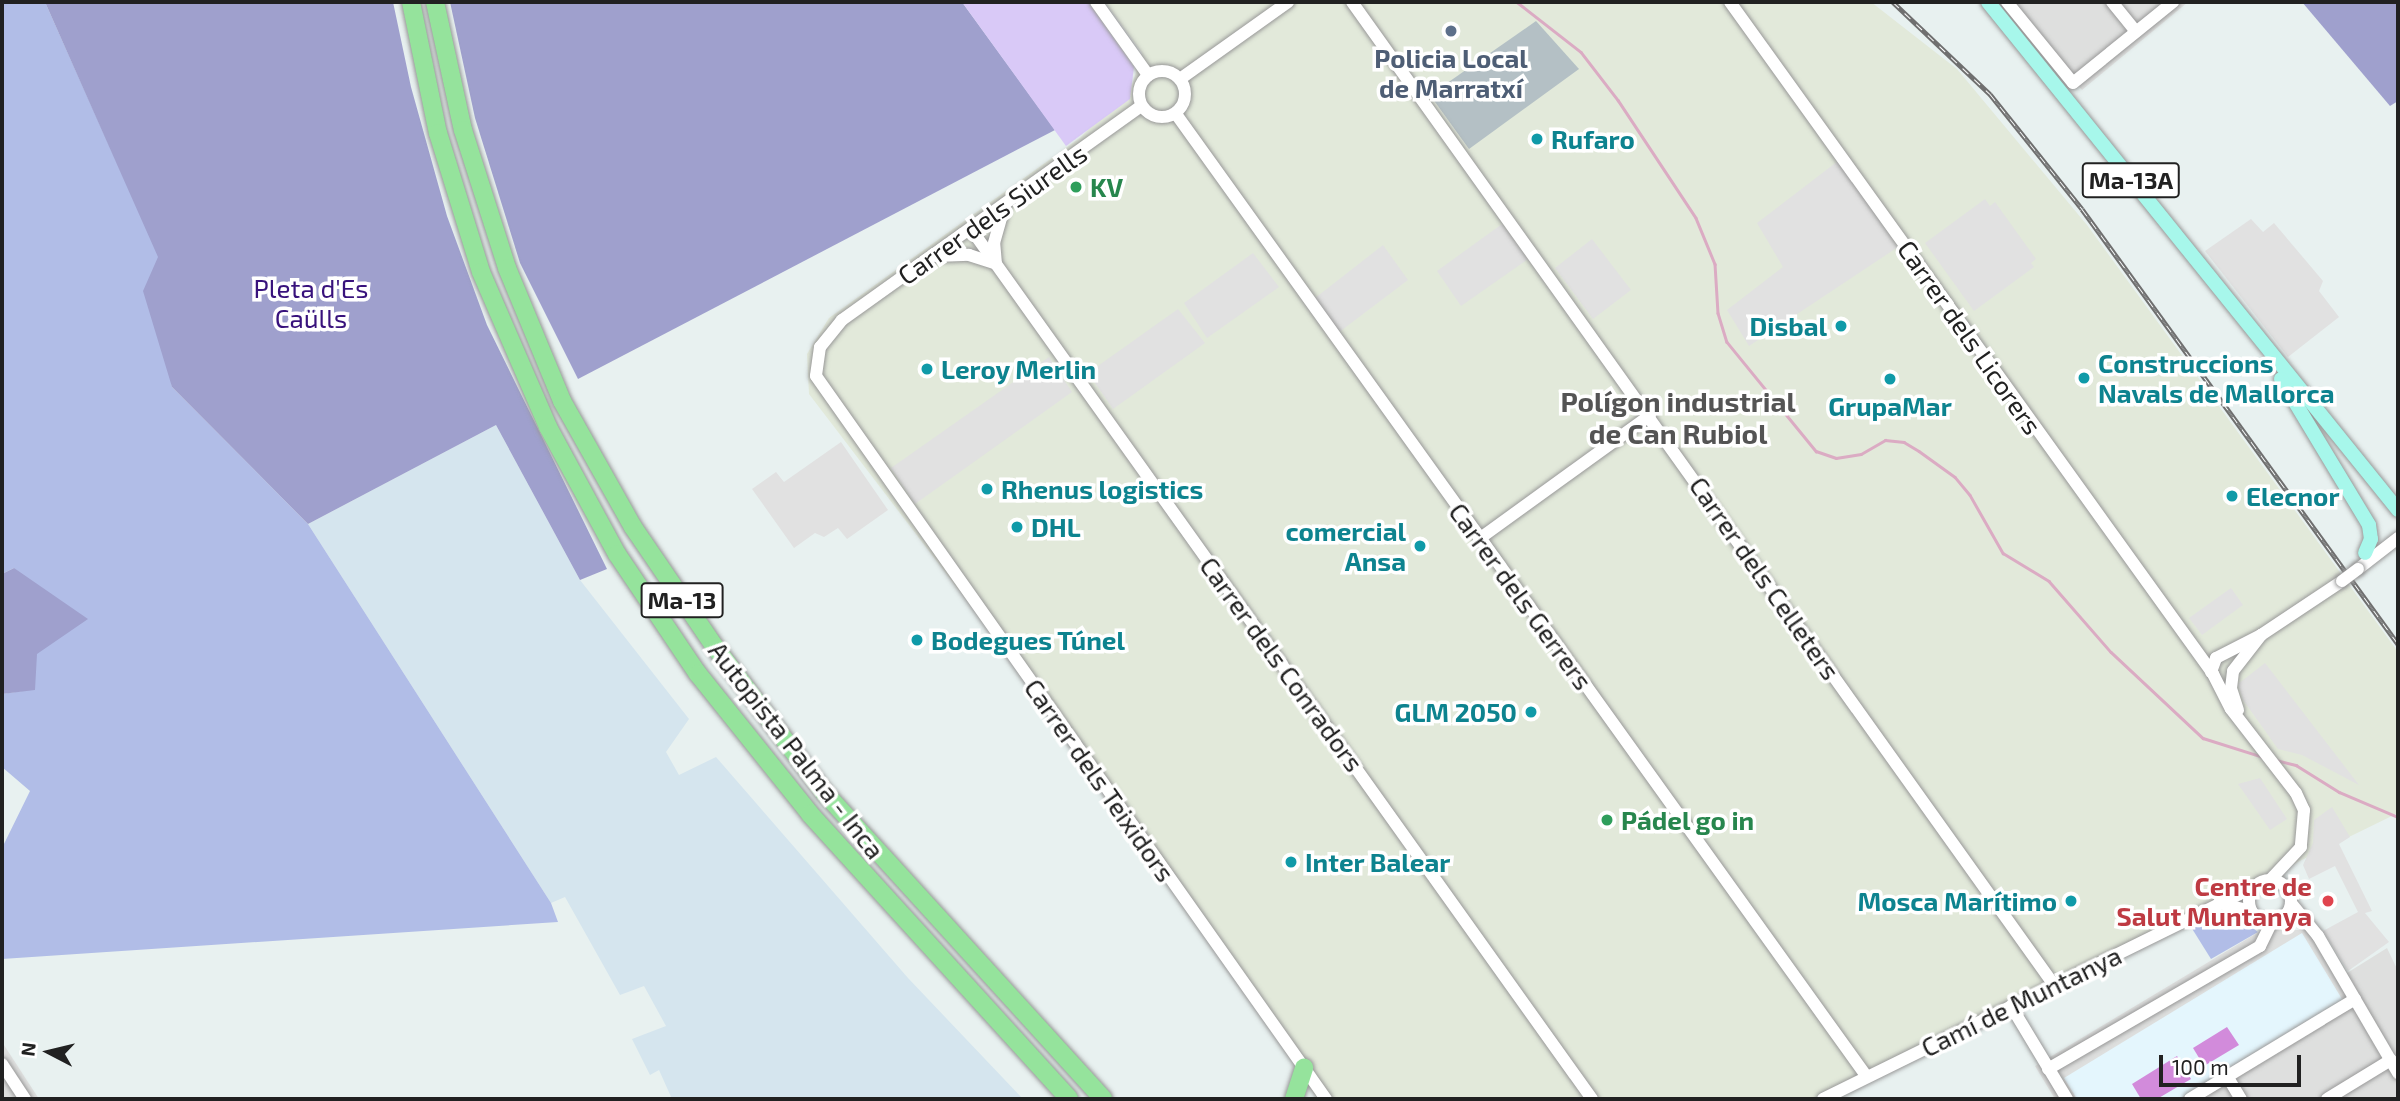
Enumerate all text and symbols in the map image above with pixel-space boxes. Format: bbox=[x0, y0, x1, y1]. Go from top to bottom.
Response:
marker: Policia Local de Marratxí bbox=[1443, 23, 1459, 39]
place label: Policia Local de Marratxí bbox=[1374, 42, 1528, 104]
place label: Rufaro bbox=[1551, 123, 1635, 155]
marker: Rufaro bbox=[1529, 131, 1545, 147]
street label: Carrer dels Siurells bbox=[891, 137, 1093, 291]
road number: Ma-13A bbox=[2080, 160, 2182, 200]
place label: KV bbox=[1090, 171, 1123, 203]
marker: KV bbox=[1068, 179, 1084, 195]
street label: Carrer dels Licorers bbox=[1891, 234, 2049, 440]
park label: Pleta d'Es Caülls bbox=[253, 272, 369, 334]
place label: Disbal bbox=[1749, 310, 1827, 342]
marker: Disbal bbox=[1833, 318, 1849, 334]
place label: Construccions Navals de Mallorca bbox=[2098, 347, 2335, 408]
place label: Leroy Merlin bbox=[941, 353, 1097, 385]
marker: Leroy Merlin bbox=[919, 361, 935, 377]
marker: Construccions Navals de Mallorca bbox=[2076, 370, 2092, 386]
marker: GrupaMar bbox=[1882, 371, 1898, 387]
district label: Polígon industrial de Can Rubiol bbox=[1560, 384, 1796, 450]
place label: GrupaMar bbox=[1828, 390, 1952, 422]
street label: Carrer dels Celleters bbox=[1683, 470, 1847, 686]
place label: Rhenus logistics bbox=[1001, 473, 1203, 505]
place label: Elecnor bbox=[2246, 480, 2340, 512]
marker: Rhenus logistics bbox=[979, 481, 995, 497]
marker: Elecnor bbox=[2224, 488, 2240, 504]
street label: Carrer dels Gerrers bbox=[1443, 496, 1599, 696]
place label: DHL bbox=[1031, 511, 1081, 543]
place label: comercial Ansa bbox=[1285, 515, 1406, 576]
marker: DHL bbox=[1009, 519, 1025, 535]
marker: comercial Ansa bbox=[1412, 538, 1428, 554]
street label: Carrer dels Conradors bbox=[1194, 550, 1370, 778]
road number: Ma-13 bbox=[640, 580, 724, 620]
place label: Bodegues Túnel bbox=[931, 624, 1126, 656]
marker: Bodegues Túnel bbox=[909, 632, 925, 648]
street label: Autopista Palma - Inca bbox=[703, 635, 891, 865]
street label: Carrer dels Teixidors bbox=[1018, 672, 1182, 888]
place label: GLM 2050 bbox=[1395, 696, 1517, 728]
marker: GLM 2050 bbox=[1523, 704, 1539, 720]
place label: Pádel go in bbox=[1621, 804, 1755, 836]
marker: Pádel go in bbox=[1599, 812, 1615, 828]
place label: Inter Balear bbox=[1305, 846, 1451, 878]
marker: Inter Balear bbox=[1283, 854, 1299, 870]
place label: Centre de Salut Muntanya bbox=[2116, 870, 2312, 931]
place label: Mosca Marítimo bbox=[1857, 885, 2057, 917]
marker: Centre de Salut Muntanya bbox=[2318, 891, 2338, 911]
marker: Mosca Marítimo bbox=[2063, 893, 2079, 909]
street label: Camí de Muntanya bbox=[1916, 939, 2126, 1063]
north arrow bbox=[14, 1017, 84, 1087]
text: N bbox=[15, 1041, 40, 1058]
scale bar bbox=[2162, 1042, 2304, 1086]
text: 100 m bbox=[2172, 1054, 2229, 1079]

